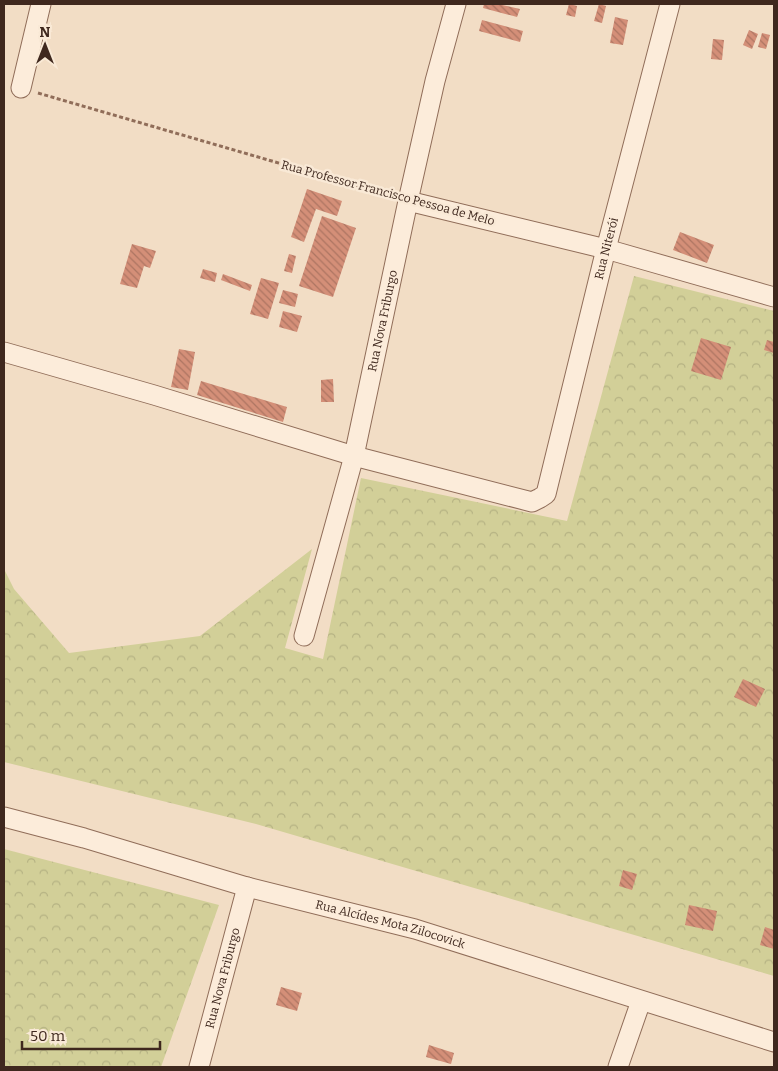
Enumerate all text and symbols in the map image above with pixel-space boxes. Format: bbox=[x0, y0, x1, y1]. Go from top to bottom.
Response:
north arrow bbox=[20, 20, 70, 70]
text: N bbox=[40, 24, 51, 41]
street label: Rua Professor Francisco Pessoa de Melo bbox=[280, 158, 496, 228]
street label: Rua Niterói bbox=[592, 215, 621, 281]
street label: Rua Nova Friburgo bbox=[365, 269, 400, 373]
street label: Rua Alcídes Mota Zilocovick bbox=[314, 897, 467, 951]
street label: Rua Nova Friburgo bbox=[203, 926, 243, 1030]
scale bar bbox=[22, 1018, 160, 1050]
text: 50 m bbox=[30, 1027, 66, 1045]

